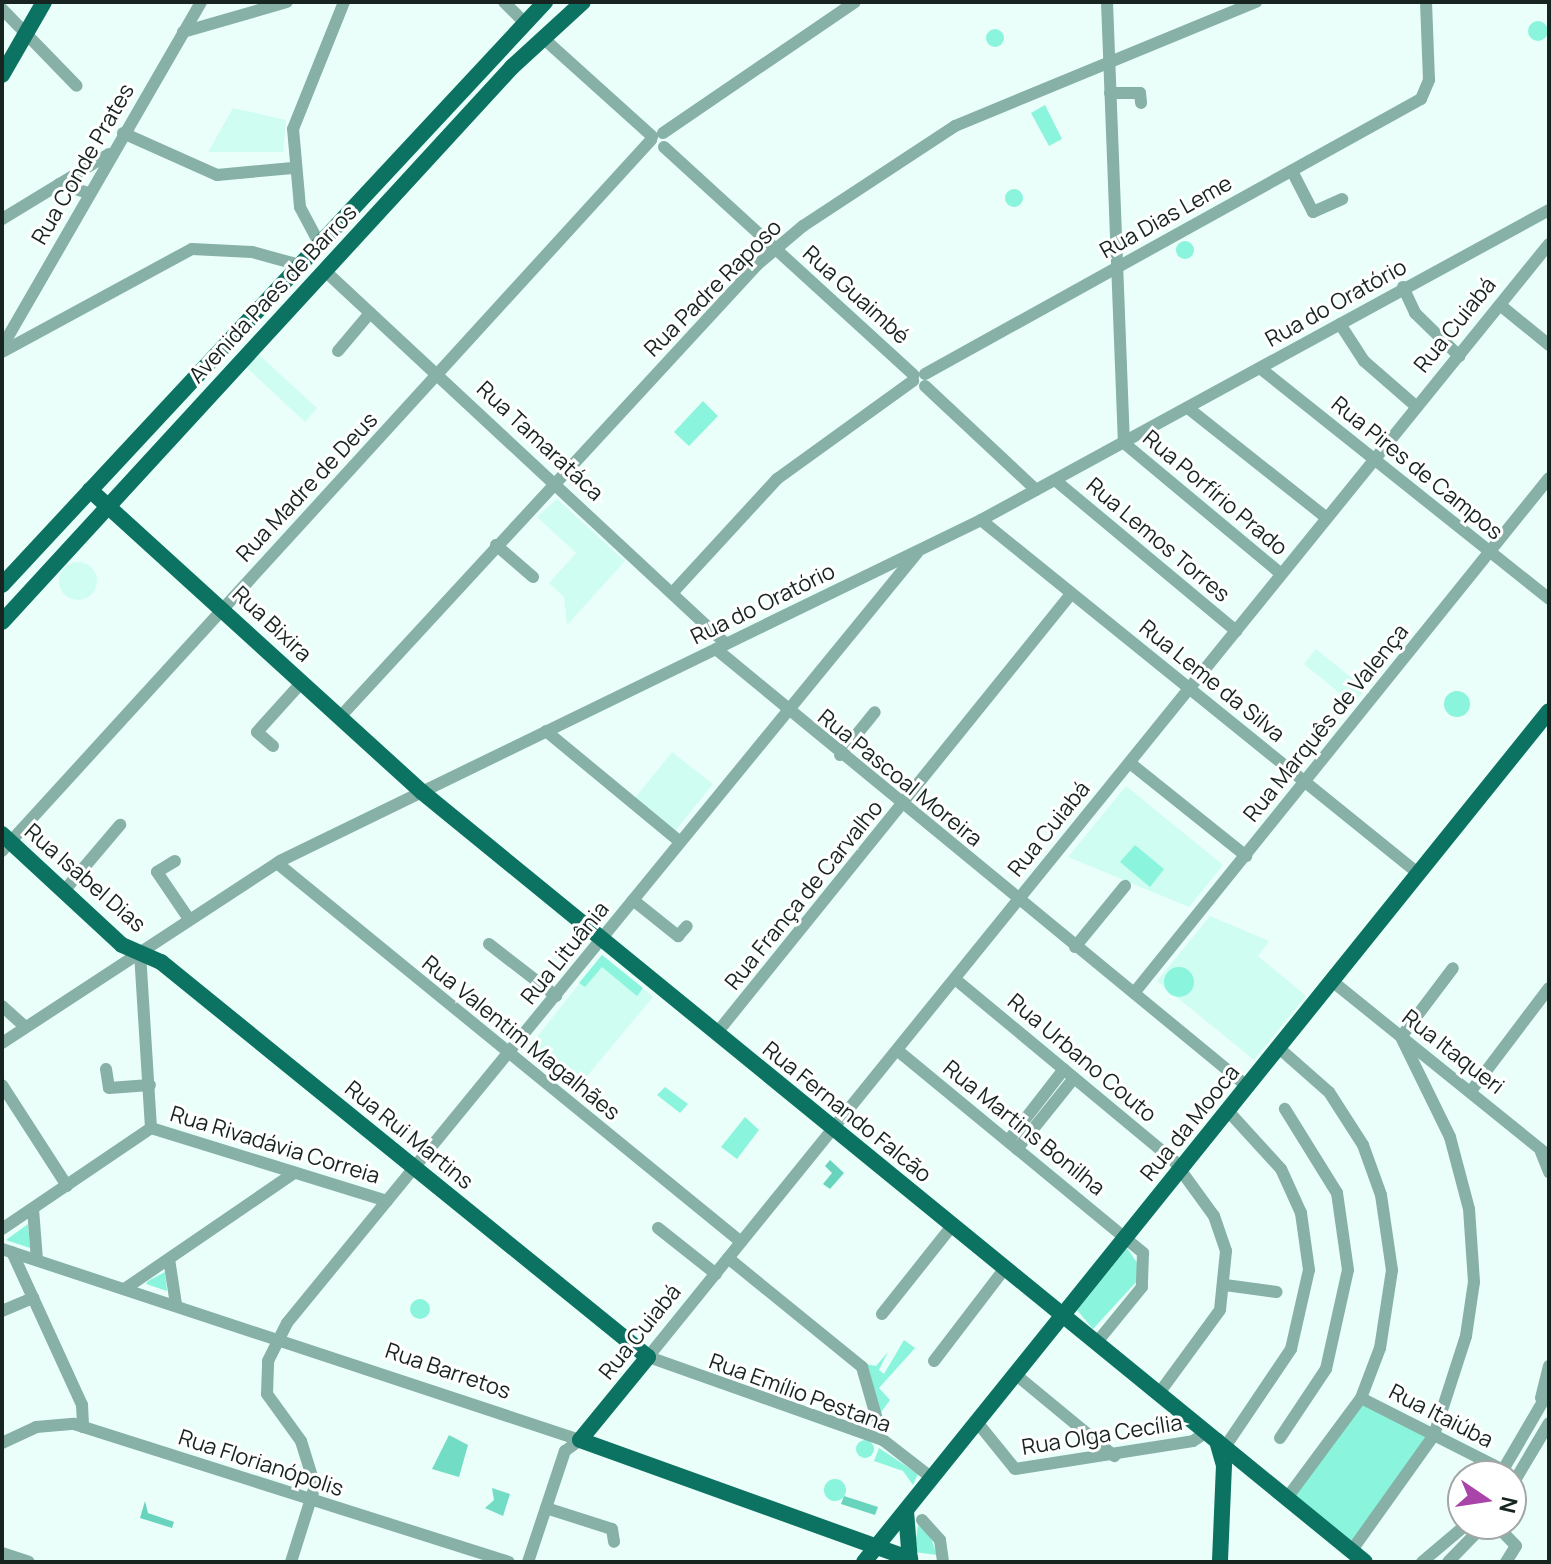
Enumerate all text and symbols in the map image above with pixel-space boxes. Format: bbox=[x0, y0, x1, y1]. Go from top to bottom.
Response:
street label: Rua Conde Prates bbox=[26, 79, 140, 249]
street label: Rua Dias Leme bbox=[1095, 170, 1237, 264]
street label: Avenida Paes de Barros bbox=[184, 199, 362, 389]
street label: Rua Padre Raposo bbox=[639, 214, 787, 362]
street label: Rua Guaimbé bbox=[797, 240, 915, 350]
street label: Rua do Oratório bbox=[1261, 253, 1411, 353]
street label: Rua Cuiabá bbox=[1409, 272, 1501, 378]
street label: Rua Tamaratáca bbox=[471, 376, 609, 506]
street label: Rua Pires de Campos bbox=[1326, 391, 1508, 545]
street label: Rua Madre de Deus bbox=[231, 407, 383, 567]
street label: Rua Porfírio Prado bbox=[1137, 425, 1293, 561]
street label: Rua Lemos Torres bbox=[1081, 472, 1235, 608]
street label: Rua do Oratório bbox=[687, 558, 839, 650]
street label: Rua Bixira bbox=[227, 581, 317, 667]
street label: Rua Leme da Silva bbox=[1134, 614, 1290, 748]
street label: Rua Marquês de Valença bbox=[1238, 619, 1414, 827]
street label: Rua Pascoal Moreira bbox=[813, 704, 987, 852]
street label: Rua Cuiabá bbox=[1003, 776, 1095, 882]
street label: Rua França de Carvalho bbox=[719, 795, 889, 995]
street label: Rua Isabel Dias bbox=[19, 818, 151, 938]
street label: Rua Lituânia bbox=[516, 896, 614, 1010]
street label: Rua Valentim Magalhães bbox=[417, 950, 625, 1126]
street label: Rua Urbano Couto bbox=[1002, 988, 1162, 1128]
street label: Rua Itaqueri bbox=[1397, 1004, 1509, 1100]
street label: Rua Fernando Falcão bbox=[757, 1036, 937, 1188]
street label: Rua Martins Bonilha bbox=[938, 1055, 1110, 1201]
street label: Rua da Mooca bbox=[1135, 1059, 1245, 1187]
street label: Rua Rui Martins bbox=[340, 1075, 478, 1195]
street label: Rua Rivadávia Correia bbox=[167, 1101, 383, 1189]
street label: Rua Cuiabá bbox=[594, 1279, 686, 1385]
street label: Rua Barretos bbox=[382, 1337, 514, 1405]
street label: Rua Emílio Pestana bbox=[705, 1348, 895, 1438]
street label: Rua Itaiúba bbox=[1385, 1379, 1497, 1453]
street label: Rua Olga Cecília bbox=[1020, 1409, 1184, 1461]
street label: Rua Florianópolis bbox=[175, 1424, 347, 1502]
north arrow bbox=[1447, 1460, 1527, 1540]
text: N bbox=[1492, 1494, 1525, 1516]

